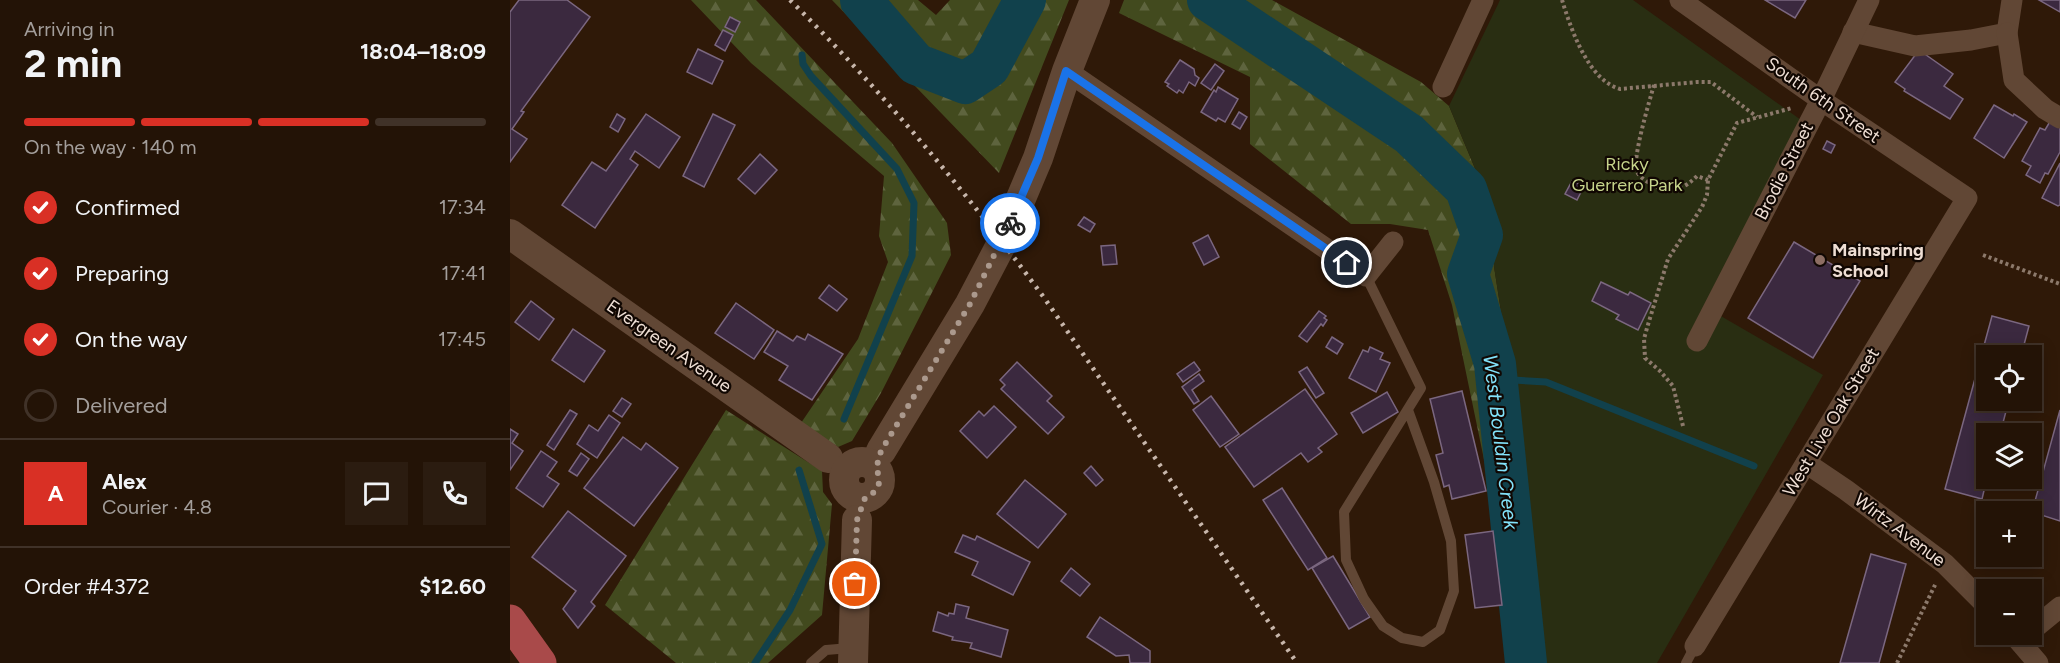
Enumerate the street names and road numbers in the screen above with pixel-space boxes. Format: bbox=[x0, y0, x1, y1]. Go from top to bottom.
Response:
street label: South 6th Street bbox=[1762, 52, 1885, 148]
street label: Brodie Street bbox=[1750, 118, 1818, 224]
street label: Evergreen Avenue bbox=[602, 295, 736, 397]
street label: West Live Oak Street bbox=[1778, 343, 1884, 500]
street label: Wirtz Avenue bbox=[1850, 489, 1950, 572]

